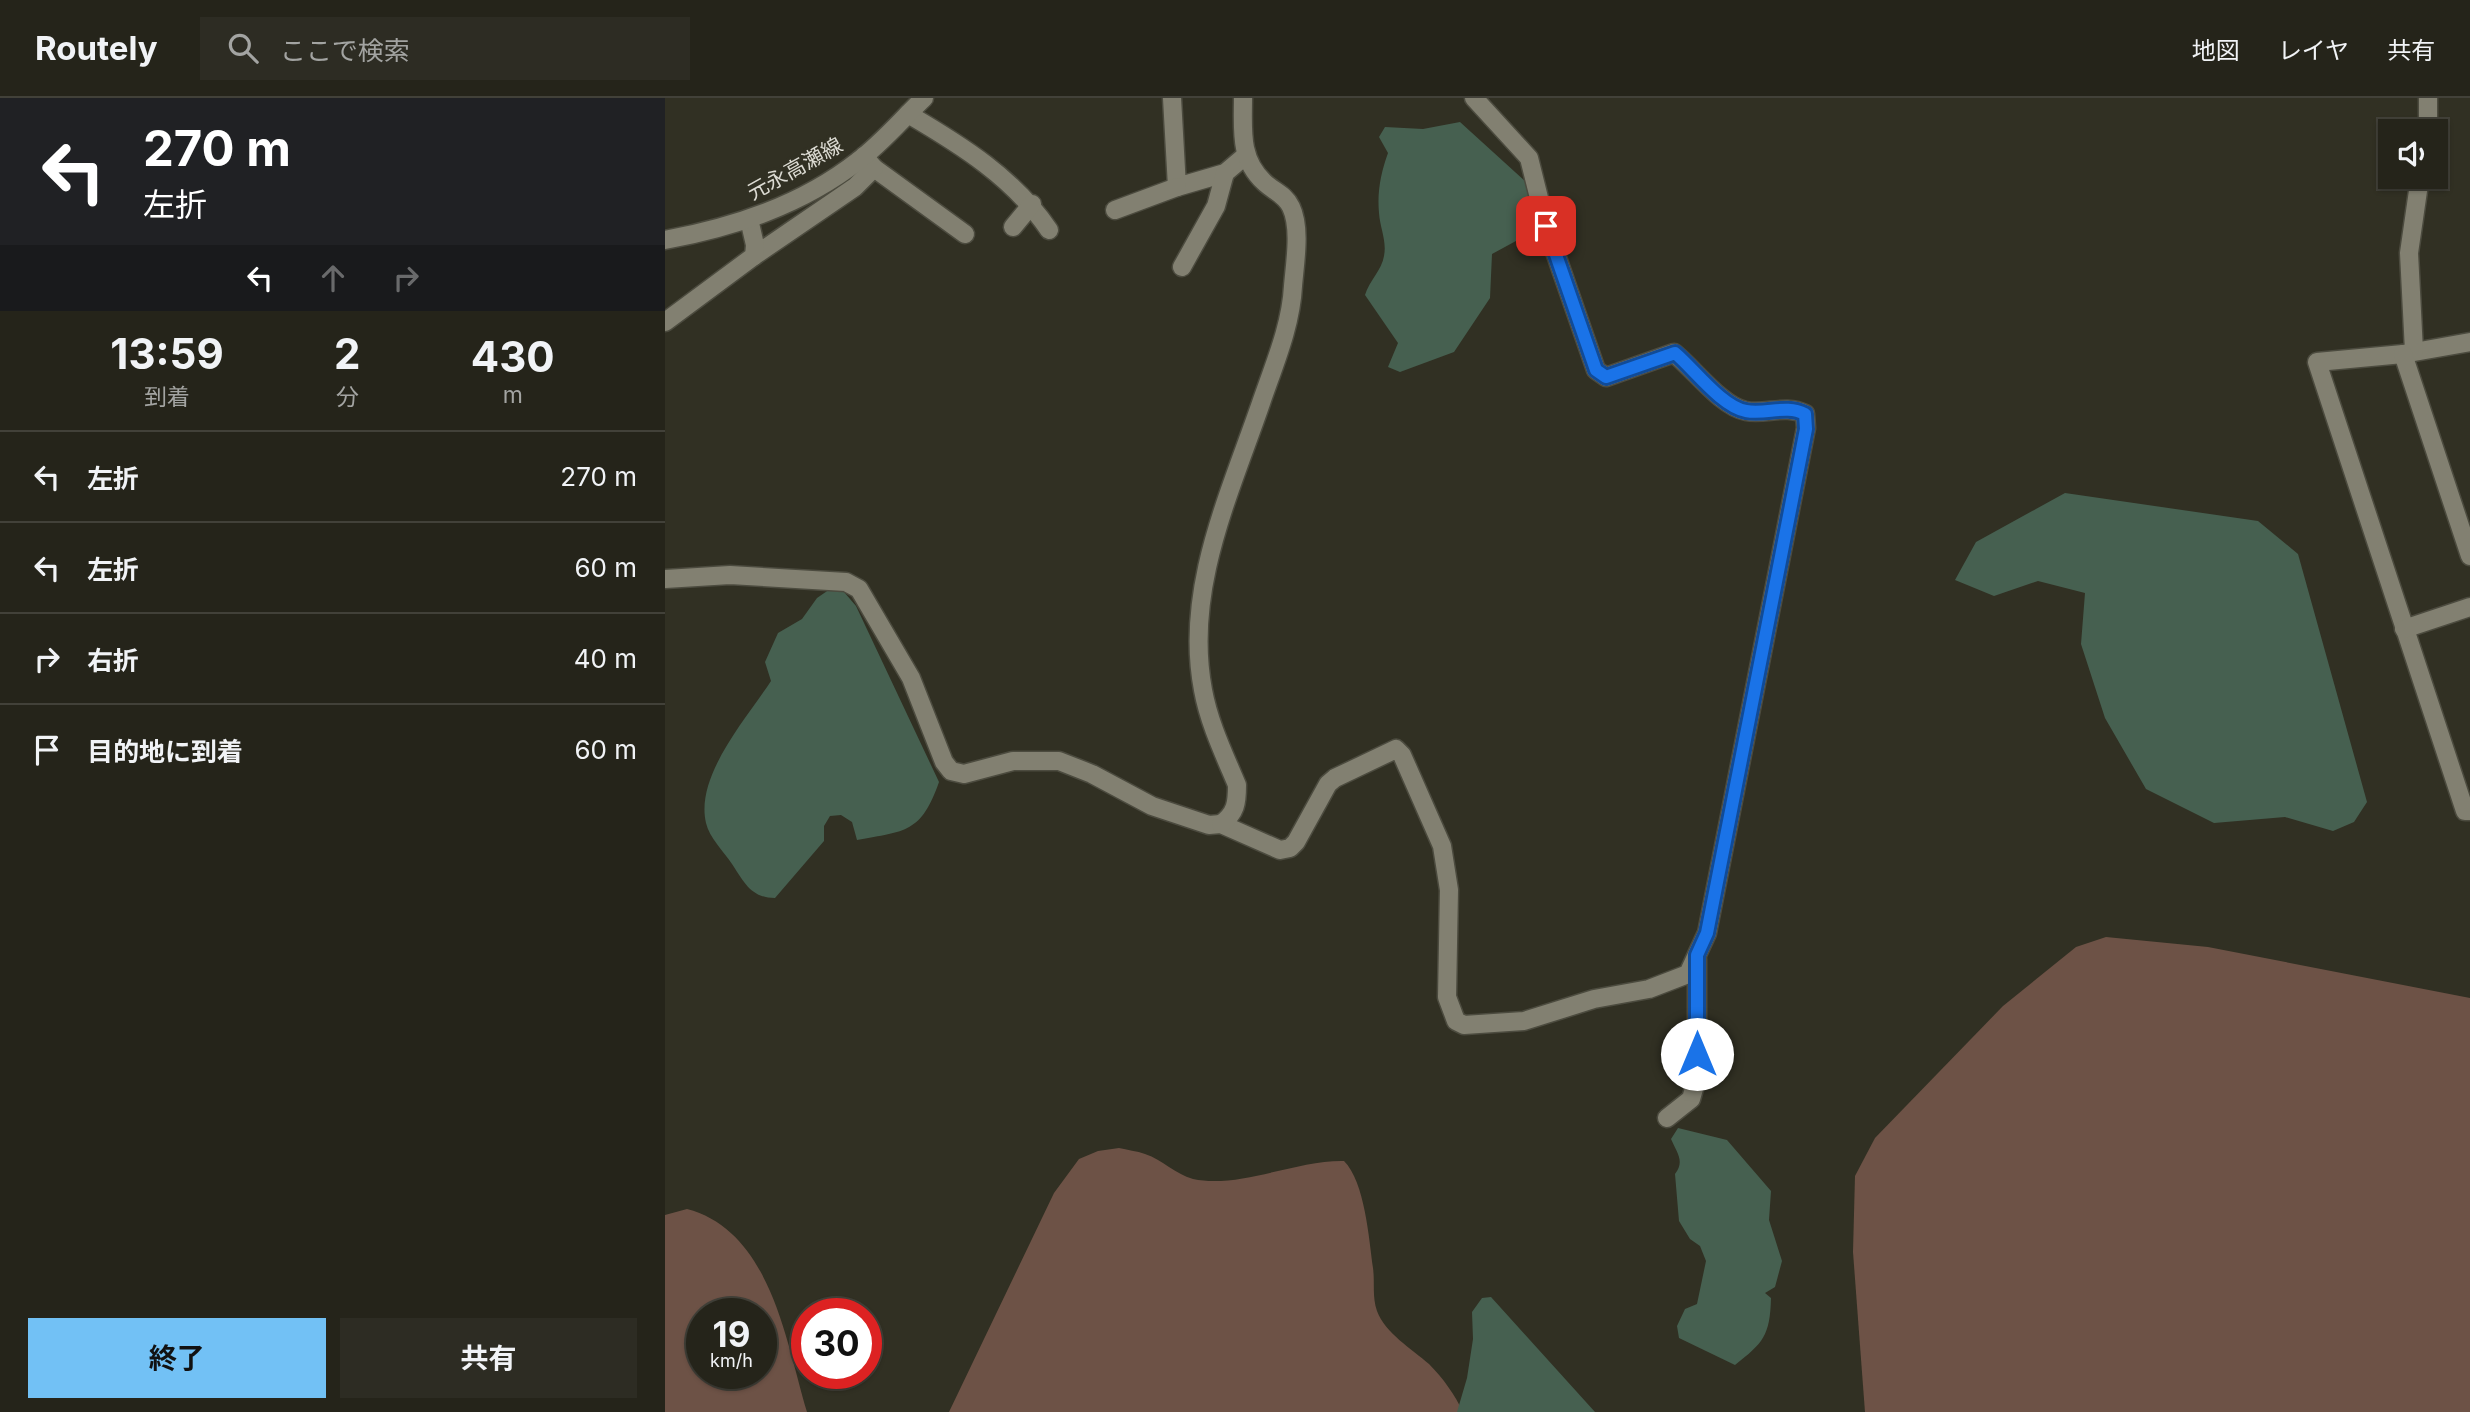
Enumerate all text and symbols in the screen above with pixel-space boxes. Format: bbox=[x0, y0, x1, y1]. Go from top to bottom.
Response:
search box bbox=[200, 17, 690, 80]
text: Routely bbox=[35, 28, 158, 68]
icon: search bbox=[224, 29, 262, 67]
text: ここで検索 bbox=[280, 35, 410, 66]
text: 地図 bbox=[2192, 36, 2240, 65]
text: レイヤ bbox=[2278, 36, 2349, 65]
text: 共有 bbox=[2387, 36, 2435, 65]
text: 270 m bbox=[143, 119, 291, 178]
map controls bbox=[2378, 119, 2448, 189]
button: sound bbox=[2378, 119, 2448, 189]
icon: left bbox=[28, 126, 119, 217]
street label: 元永高瀬線 bbox=[743, 132, 847, 205]
text: 左折 bbox=[143, 185, 207, 224]
pin bbox=[1516, 196, 1576, 256]
icon: arrive bbox=[1527, 207, 1565, 245]
icon: left bbox=[241, 259, 279, 297]
icon: ahead bbox=[314, 259, 352, 297]
icon: right bbox=[387, 259, 425, 297]
text: 13:59 bbox=[110, 328, 224, 379]
text: 2 bbox=[334, 328, 361, 379]
text: 430 bbox=[471, 331, 555, 382]
text: m bbox=[503, 381, 523, 409]
text: 到着 bbox=[144, 383, 190, 411]
text: 分 bbox=[336, 383, 359, 411]
icon: left bbox=[28, 458, 66, 496]
text: 270 m bbox=[560, 461, 637, 492]
text: 左折 bbox=[87, 463, 139, 494]
icon: left bbox=[28, 549, 66, 587]
text: 60 m bbox=[574, 552, 637, 583]
text: 左折 bbox=[87, 554, 139, 585]
icon: right bbox=[28, 640, 66, 678]
text: 40 m bbox=[574, 643, 637, 674]
text: 右折 bbox=[87, 645, 139, 676]
icon: arrive bbox=[28, 731, 66, 769]
text: 60 m bbox=[574, 734, 637, 765]
text: 目的地に到着 bbox=[87, 736, 243, 767]
position arrow bbox=[1660, 1017, 1734, 1091]
speed limit sign: 30 bbox=[791, 1298, 882, 1389]
text: 19 bbox=[713, 1313, 750, 1355]
button: 終了 bbox=[28, 1318, 326, 1398]
button: 共有 bbox=[340, 1318, 637, 1398]
text: km/h bbox=[710, 1350, 753, 1371]

